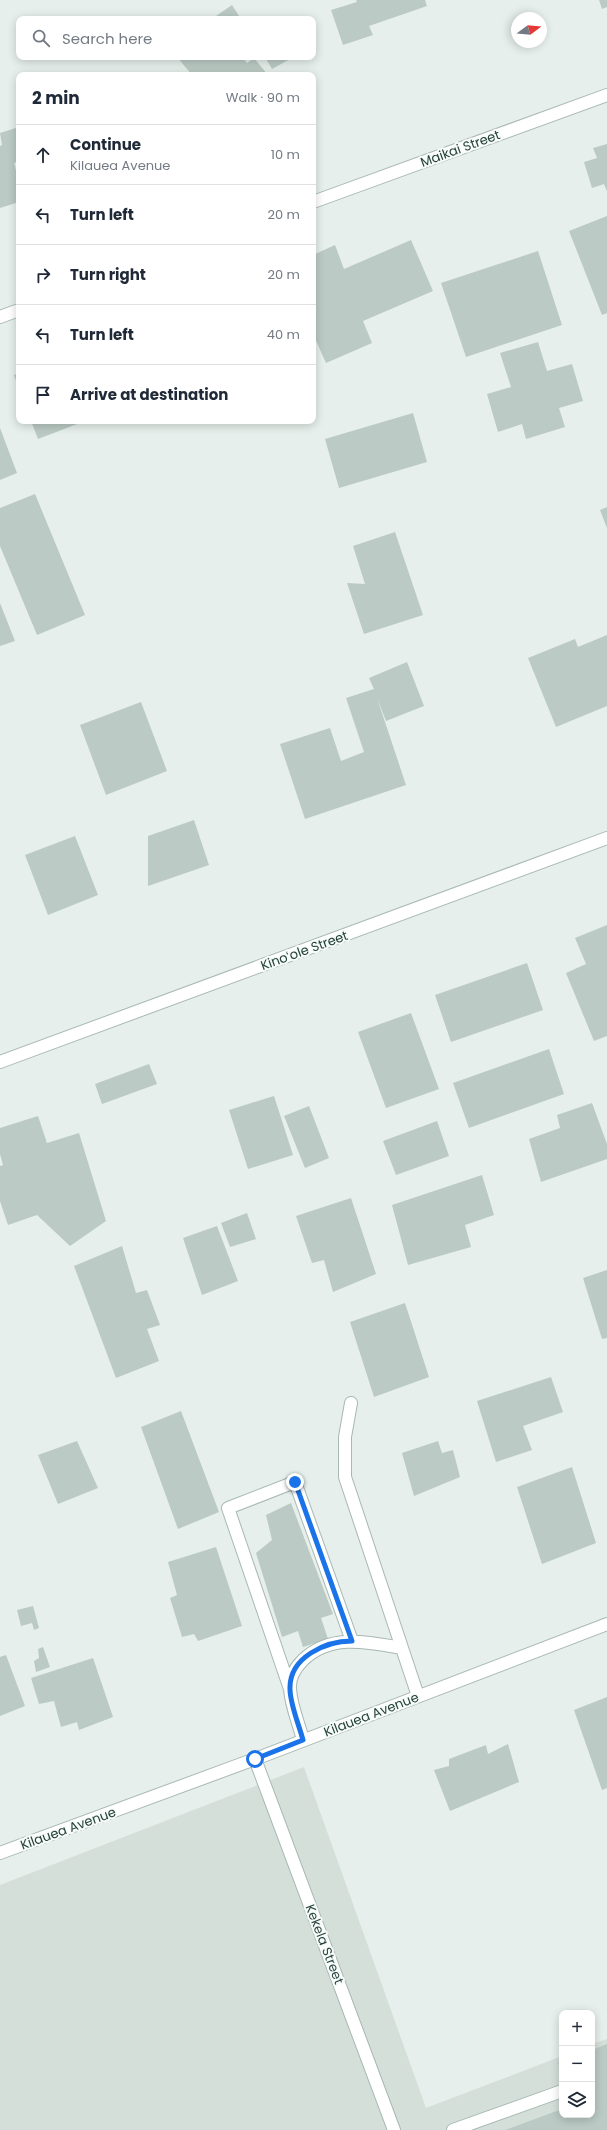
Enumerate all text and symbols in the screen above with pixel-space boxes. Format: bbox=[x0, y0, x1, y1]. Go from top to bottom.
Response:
north arrow bbox=[511, 12, 547, 48]
search box bbox=[16, 16, 316, 60]
icon: search bbox=[30, 27, 52, 49]
text: Search here bbox=[62, 28, 152, 49]
text: 2 min bbox=[32, 86, 80, 110]
text: Walk · 90 m bbox=[226, 88, 300, 107]
street label: Maikai Street bbox=[418, 125, 503, 172]
text: Continue bbox=[70, 134, 141, 155]
icon: ahead bbox=[32, 144, 54, 166]
text: 10 m bbox=[271, 145, 300, 164]
text: Kilauea Avenue bbox=[70, 156, 170, 175]
icon: left bbox=[32, 204, 54, 226]
text: Turn left bbox=[70, 204, 134, 225]
text: 20 m bbox=[267, 205, 300, 224]
icon: right bbox=[32, 264, 54, 286]
text: Turn right bbox=[70, 264, 146, 285]
text: 20 m bbox=[267, 265, 300, 284]
icon: left bbox=[32, 324, 54, 346]
text: Turn left bbox=[70, 324, 134, 345]
text: 40 m bbox=[267, 325, 300, 344]
icon: arrive bbox=[32, 384, 54, 406]
text: Arrive at destination bbox=[70, 384, 228, 405]
street label: Kinoʻole Street bbox=[258, 926, 351, 975]
route end bbox=[286, 1473, 304, 1491]
street label: Kilauea Avenue bbox=[321, 1688, 421, 1741]
route start bbox=[246, 1750, 264, 1768]
street label: Kilauea Avenue bbox=[18, 1802, 119, 1855]
street label: Kekela Street bbox=[301, 1902, 349, 1987]
map controls bbox=[559, 2010, 595, 2118]
button: + bbox=[559, 2010, 595, 2046]
button: − bbox=[559, 2046, 595, 2082]
button: layers bbox=[559, 2082, 595, 2118]

